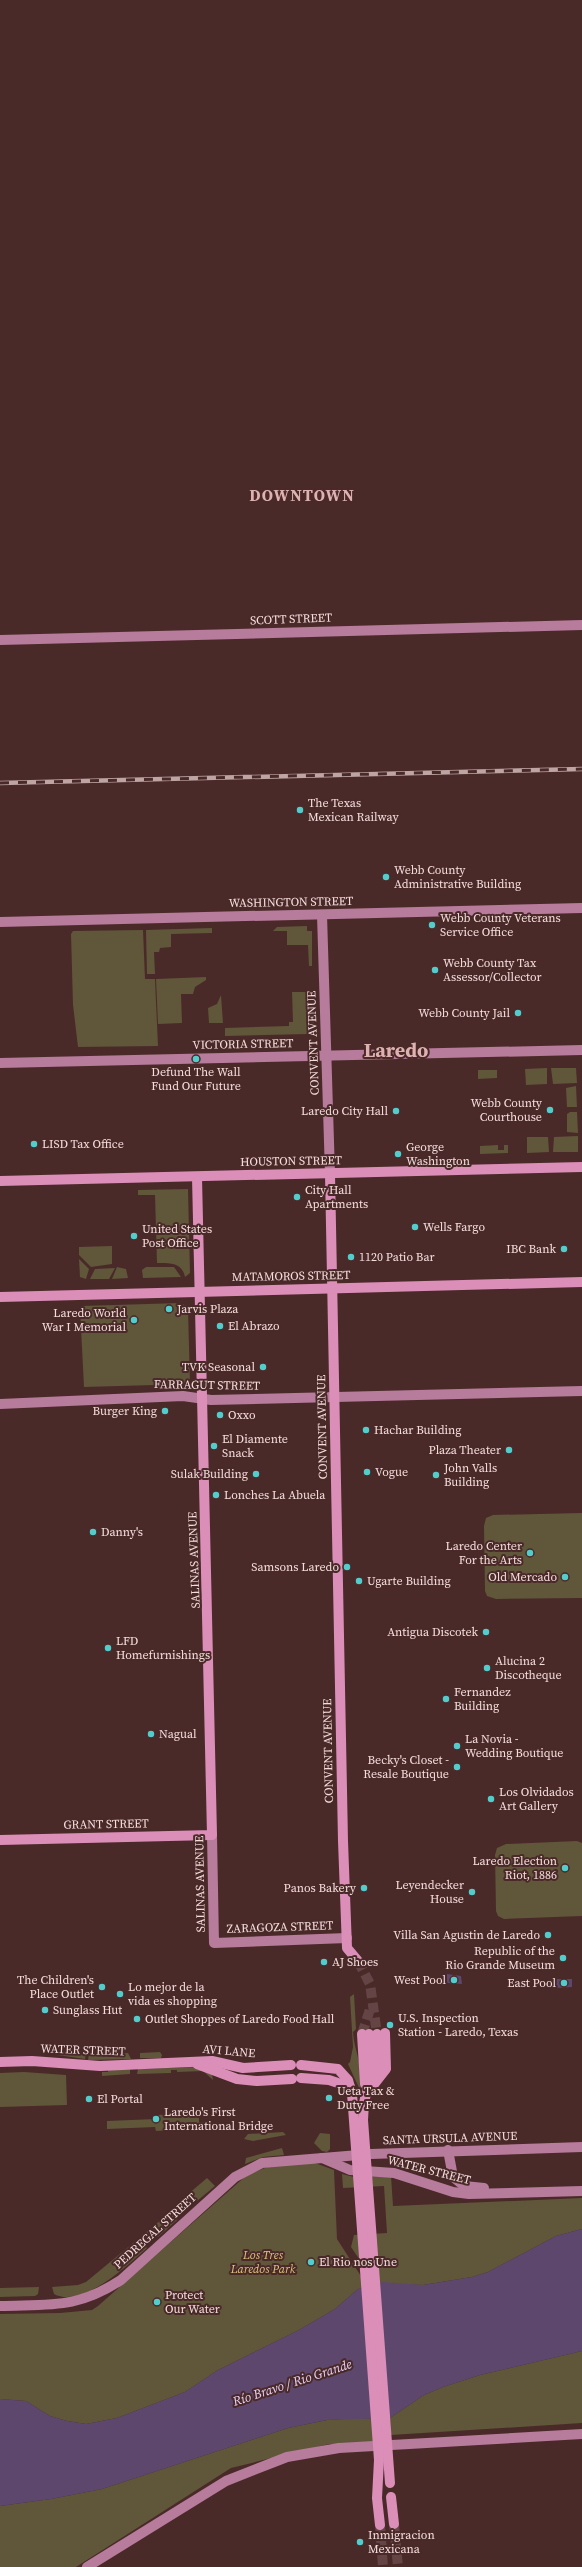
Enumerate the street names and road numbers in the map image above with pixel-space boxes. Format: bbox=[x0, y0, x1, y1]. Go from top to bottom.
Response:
street label: SCOTT STREET bbox=[250, 610, 333, 628]
street label: WASHINGTON STREET bbox=[229, 893, 354, 911]
street label: CONVENT AVENUE bbox=[303, 990, 323, 1096]
street label: VICTORIA STREET bbox=[192, 1035, 294, 1053]
street label: HOUSTON STREET bbox=[240, 1152, 343, 1170]
street label: MATAMOROS STREET bbox=[231, 1267, 351, 1285]
street label: CONVENT AVENUE bbox=[313, 1374, 331, 1480]
street label: FARRAGUT STREET bbox=[154, 1376, 261, 1394]
street label: SALINAS AVENUE bbox=[184, 1511, 204, 1609]
street label: CONVENT AVENUE bbox=[319, 1698, 337, 1804]
street label: GRANT STREET bbox=[63, 1815, 150, 1833]
street label: SALINAS AVENUE bbox=[191, 1836, 209, 1932]
street label: ZARAGOZA STREET bbox=[226, 1917, 334, 1937]
street label: WATER STREET bbox=[40, 2041, 127, 2060]
street label: AVI LANE bbox=[202, 2041, 256, 2061]
street label: SANTA URSULA AVENUE bbox=[383, 2128, 517, 2148]
street label: WATER STREET bbox=[386, 2152, 473, 2188]
street label: PEDREGAL STREET bbox=[110, 2189, 200, 2272]

